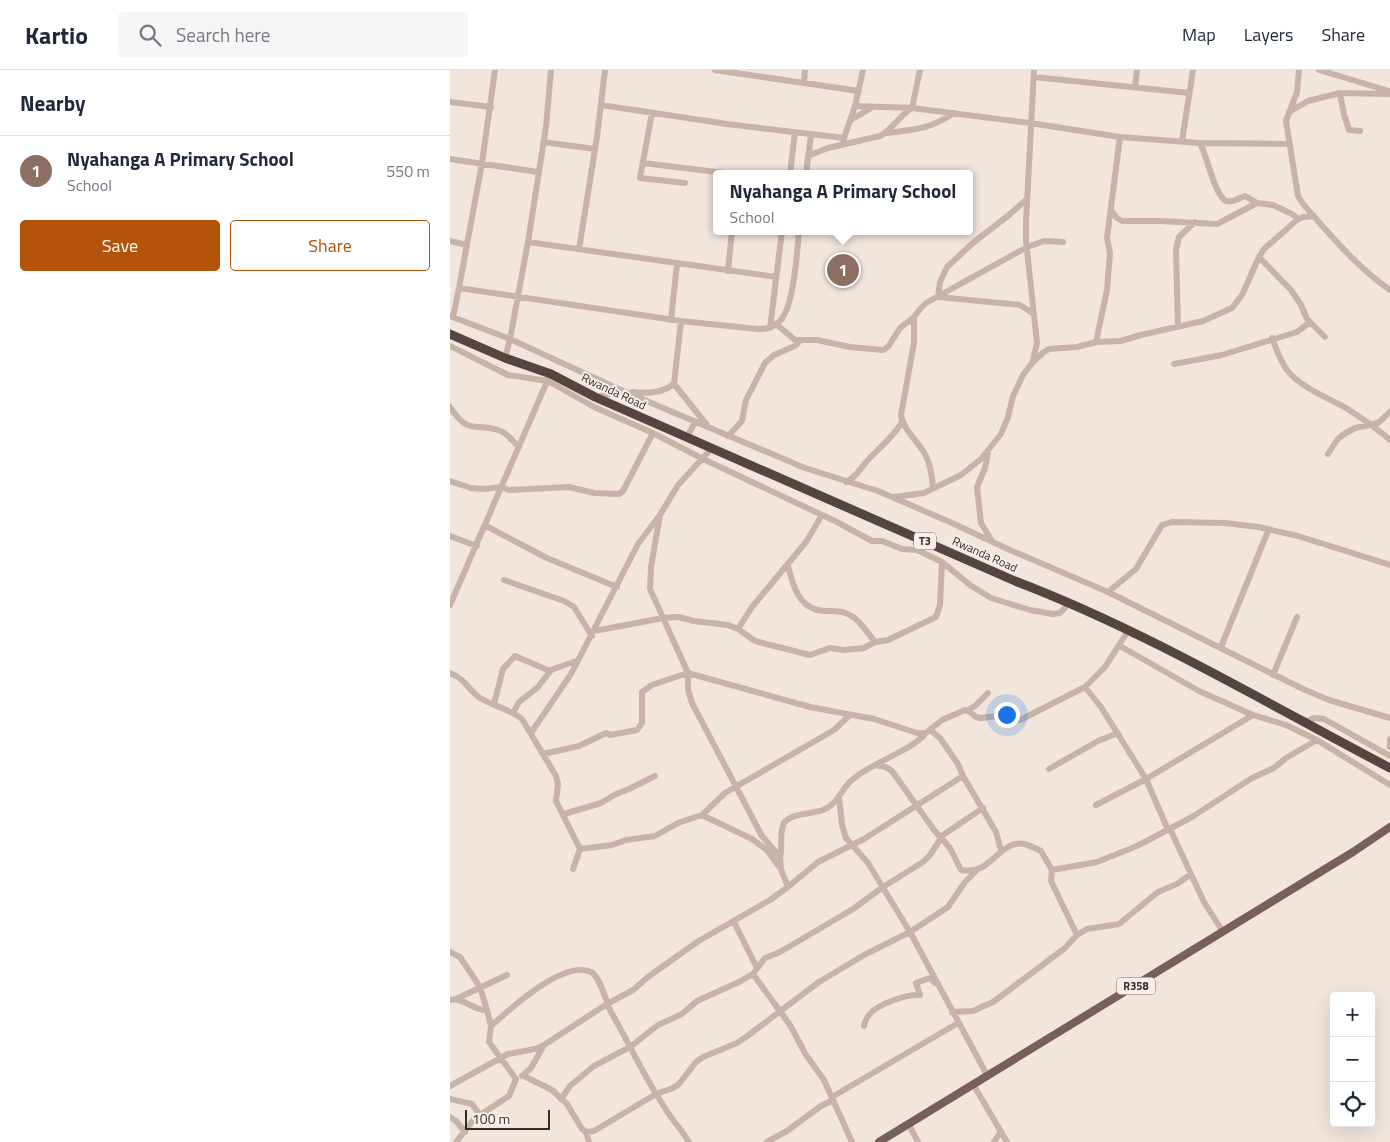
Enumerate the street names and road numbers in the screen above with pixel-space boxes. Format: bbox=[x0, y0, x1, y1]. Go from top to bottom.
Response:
street label: Rwanda Road bbox=[578, 368, 650, 414]
street label: Rwanda Road bbox=[949, 531, 1021, 577]
road number: T3 bbox=[914, 532, 936, 550]
road number: R358 bbox=[1117, 978, 1155, 994]

